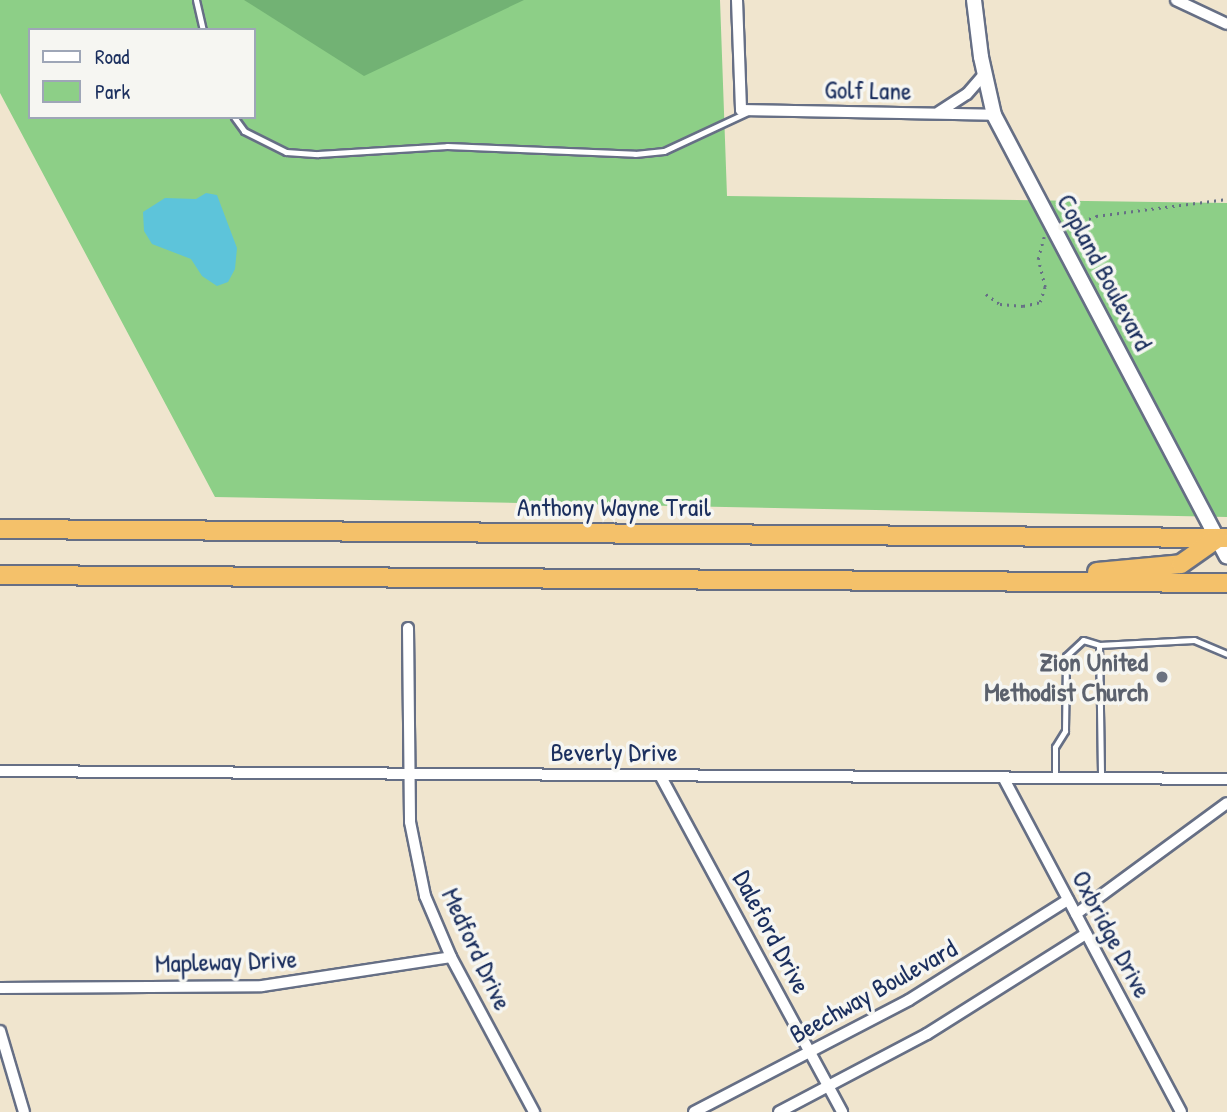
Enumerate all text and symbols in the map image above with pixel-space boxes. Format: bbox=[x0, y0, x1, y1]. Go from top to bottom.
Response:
legend bbox=[28, 28, 256, 119]
text: Road bbox=[95, 42, 129, 71]
street label: Golf Lane bbox=[824, 74, 912, 106]
text: Park bbox=[95, 77, 130, 106]
street label: Copland Boulevard bbox=[1051, 188, 1159, 356]
street label: Anthony Wayne Trail bbox=[517, 491, 711, 523]
place label: Zion United Methodist Church bbox=[984, 646, 1148, 708]
marker: Zion United Methodist Church bbox=[1154, 669, 1170, 685]
street label: Beverly Drive bbox=[550, 736, 678, 768]
street label: Daleford Drive bbox=[727, 865, 817, 999]
street label: Oxbridge Drive bbox=[1065, 865, 1159, 1003]
street label: Medford Drive bbox=[435, 883, 519, 1015]
street label: Beechway Boulevard bbox=[784, 932, 962, 1050]
street label: Mapleway Drive bbox=[154, 943, 298, 979]

